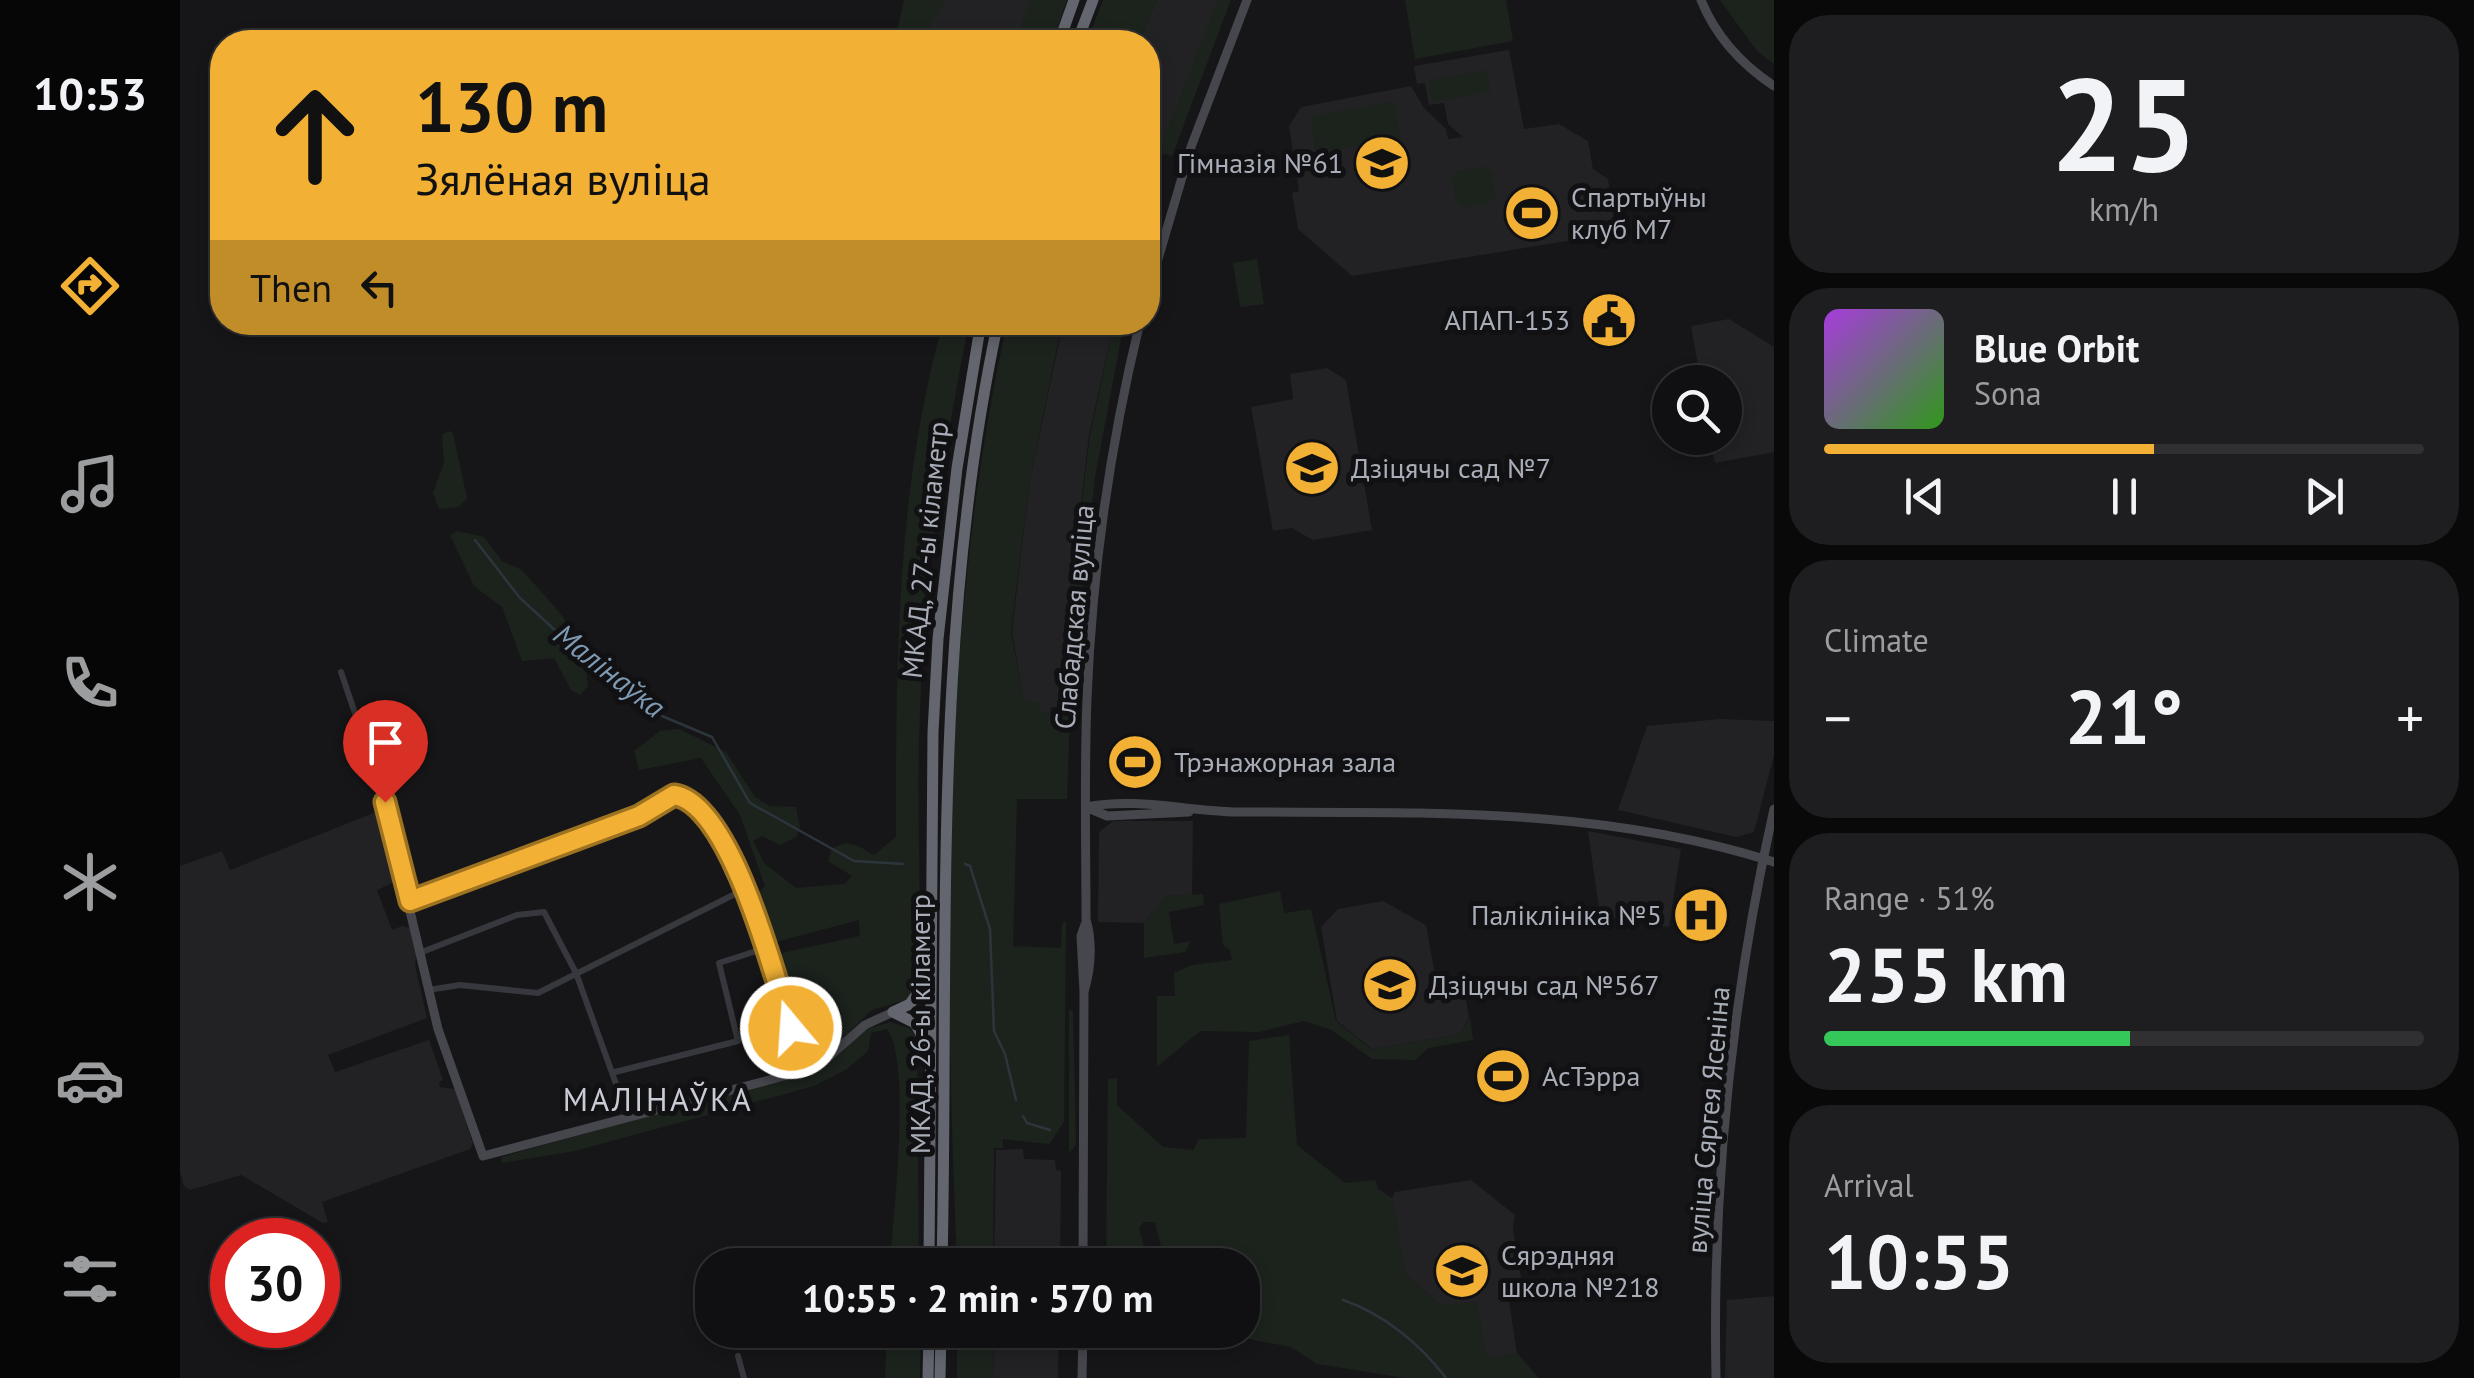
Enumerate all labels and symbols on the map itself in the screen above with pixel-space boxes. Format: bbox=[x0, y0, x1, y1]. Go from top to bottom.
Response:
school or university icon: Гімназія №61 bbox=[1352, 133, 1412, 193]
place label: Гімназія №61 bbox=[1177, 144, 1343, 181]
place label: Спартыўны клуб М7 bbox=[1571, 178, 1707, 247]
sports icon: Спартыўны клуб М7 bbox=[1502, 183, 1562, 243]
public building icon: АПАП-153 bbox=[1579, 290, 1639, 350]
place label: АПАП-153 bbox=[1444, 301, 1570, 338]
street label: МКАД, 27-ы кіламетр bbox=[893, 420, 956, 680]
school or university icon: Дзіцячы сад №7 bbox=[1282, 438, 1342, 498]
place label: Дзіцячы сад №7 bbox=[1351, 449, 1551, 486]
street label: Слабадская вуліца bbox=[1045, 503, 1102, 731]
water label: Малінаўка bbox=[546, 614, 674, 726]
pin bbox=[343, 700, 428, 803]
sports icon: Трэнажорная зала bbox=[1105, 732, 1165, 792]
place label: Трэнажорная зала bbox=[1174, 743, 1396, 780]
hospital icon: Паліклініка №5 bbox=[1671, 885, 1731, 945]
street label: МКАД, 26-ы кіламетр bbox=[901, 894, 938, 1154]
place label: Паліклініка №5 bbox=[1471, 896, 1662, 933]
school or university icon: Дзіцячы сад №567 bbox=[1360, 955, 1420, 1015]
place label: Дзіцячы сад №567 bbox=[1429, 966, 1659, 1003]
position arrow bbox=[739, 976, 843, 1080]
street label: вуліца Сяргея Ясеніна bbox=[1677, 985, 1738, 1255]
sports icon: АсТэрра bbox=[1473, 1046, 1533, 1106]
place label: АсТэрра bbox=[1542, 1057, 1640, 1094]
district label: МАЛІНАЎКА bbox=[563, 1078, 753, 1120]
speed limit sign: 30 bbox=[210, 1218, 340, 1348]
place label: Сярэдняя школа №218 bbox=[1501, 1236, 1659, 1305]
school or university icon: Сярэдняя школа №218 bbox=[1432, 1241, 1492, 1301]

